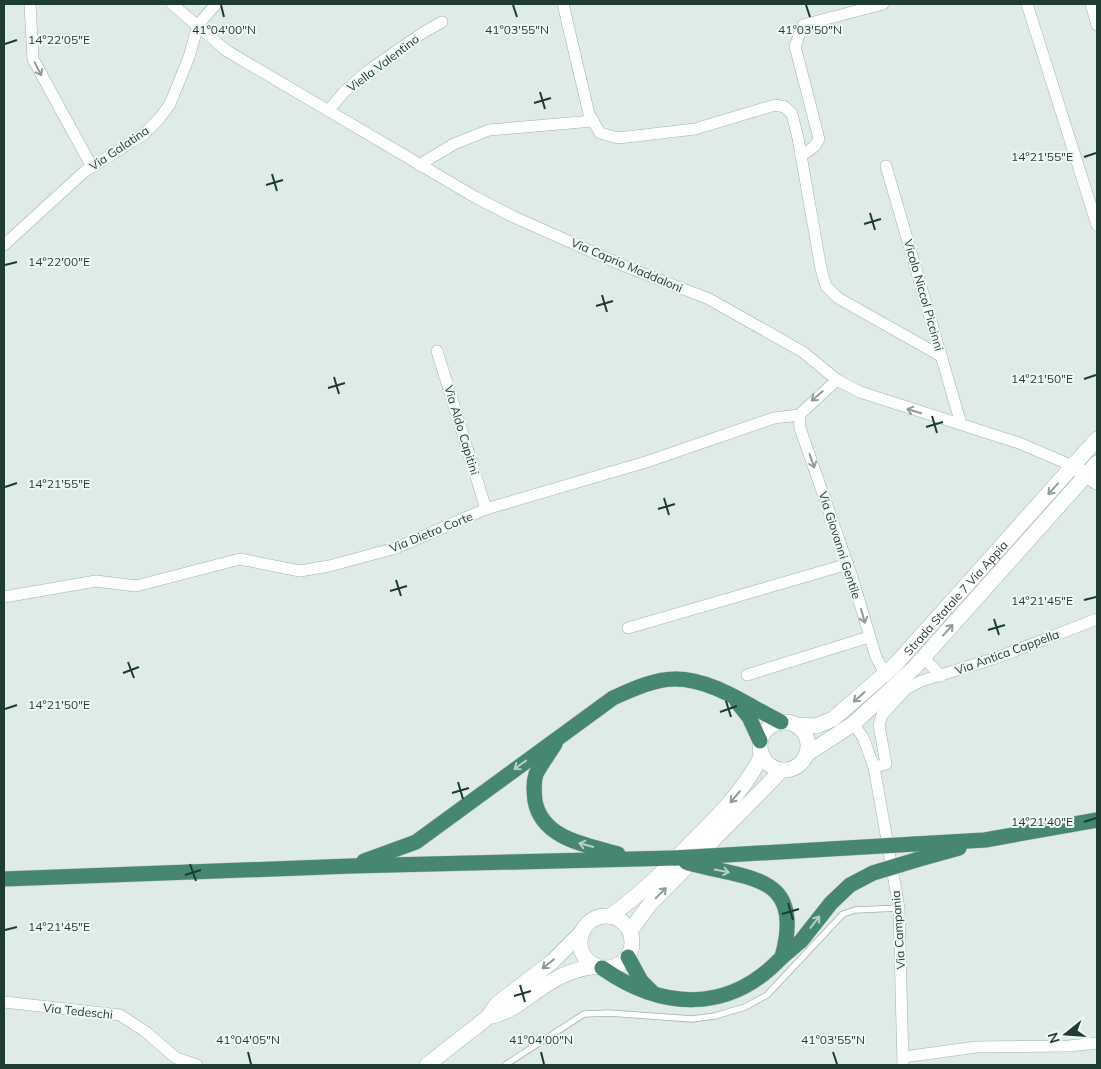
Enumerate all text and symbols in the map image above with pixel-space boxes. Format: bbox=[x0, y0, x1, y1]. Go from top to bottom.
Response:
text: 41°04'00"N bbox=[192, 22, 256, 37]
text: 41°03'55"N bbox=[485, 22, 549, 37]
text: 41°03'50"N bbox=[778, 22, 842, 37]
street label: Viella Valentino bbox=[344, 31, 422, 95]
text: 14°22'05"E bbox=[28, 32, 90, 47]
one-way arrow bbox=[33, 61, 43, 76]
street label: Via Galatina bbox=[86, 123, 152, 173]
text: 14°21'55"E bbox=[1011, 149, 1073, 164]
street label: Via Caprio Maddaloni bbox=[569, 235, 685, 295]
street label: Vicolo Niccol Piccinni bbox=[901, 238, 947, 353]
text: 14°22'00"E bbox=[28, 254, 90, 269]
text: 14°21'50"E bbox=[1011, 371, 1073, 386]
street label: Via Aldo Capitini bbox=[441, 384, 483, 477]
one-way arrow bbox=[811, 391, 824, 402]
one-way arrow bbox=[907, 406, 923, 415]
one-way arrow bbox=[808, 453, 817, 468]
text: 14°21'55"E bbox=[28, 476, 90, 491]
one-way arrow bbox=[1047, 482, 1059, 495]
street label: Via Giovanni Gentile bbox=[816, 489, 864, 601]
street label: Via Dietro Corte bbox=[387, 508, 475, 556]
street label: Strada Statale 7 Via Appia bbox=[900, 537, 1010, 658]
text: 14°21'45"E bbox=[1011, 593, 1073, 608]
one-way arrow bbox=[859, 607, 868, 623]
one-way arrow bbox=[942, 624, 954, 637]
street label: Via Antica Cappella bbox=[953, 626, 1061, 678]
one-way arrow bbox=[852, 691, 865, 703]
text: 14°21'50"E bbox=[28, 697, 90, 712]
one-way arrow bbox=[513, 760, 527, 770]
one-way arrow bbox=[729, 791, 741, 804]
text: 14°21'40"E bbox=[1011, 814, 1073, 829]
one-way arrow bbox=[579, 840, 595, 850]
one-way arrow bbox=[714, 867, 730, 876]
one-way arrow bbox=[655, 887, 667, 899]
street label: Via Campania bbox=[888, 890, 908, 970]
one-way arrow bbox=[810, 916, 821, 929]
text: 14°21'45"E bbox=[28, 919, 90, 934]
one-way arrow bbox=[541, 959, 554, 970]
street label: Via Tedeschi bbox=[42, 1000, 114, 1022]
north arrow bbox=[1041, 1009, 1091, 1059]
text: N bbox=[1043, 1030, 1064, 1045]
text: 41°04'05"N bbox=[216, 1032, 280, 1047]
text: 41°04'00"N bbox=[509, 1032, 573, 1047]
text: 41°03'55"N bbox=[801, 1032, 865, 1047]

